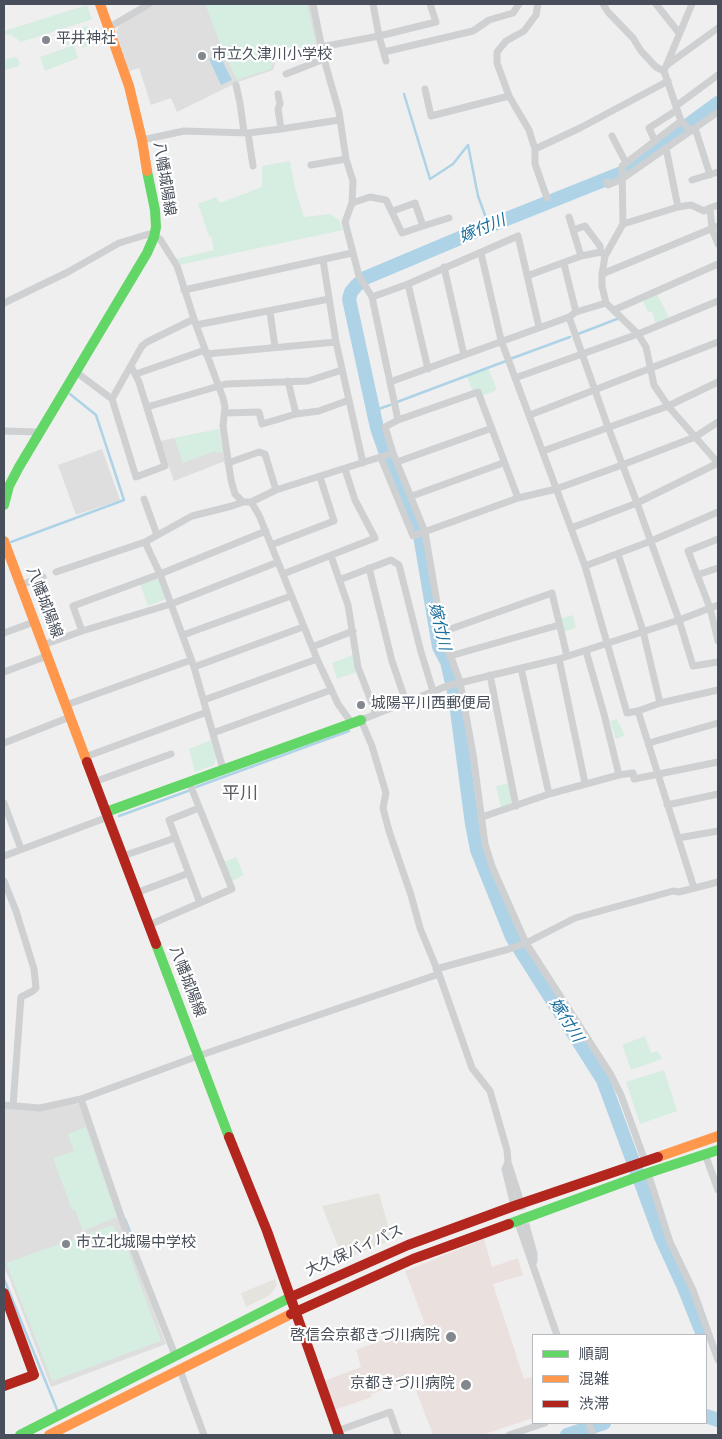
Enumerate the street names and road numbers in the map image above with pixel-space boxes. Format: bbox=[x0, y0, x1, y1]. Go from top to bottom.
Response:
street label: 八幡城陽線 bbox=[148, 141, 178, 217]
street label: 八幡城陽線 bbox=[21, 565, 65, 641]
street label: 八幡城陽線 bbox=[164, 944, 208, 1020]
street label: 大久保バイパス bbox=[303, 1222, 407, 1282]

